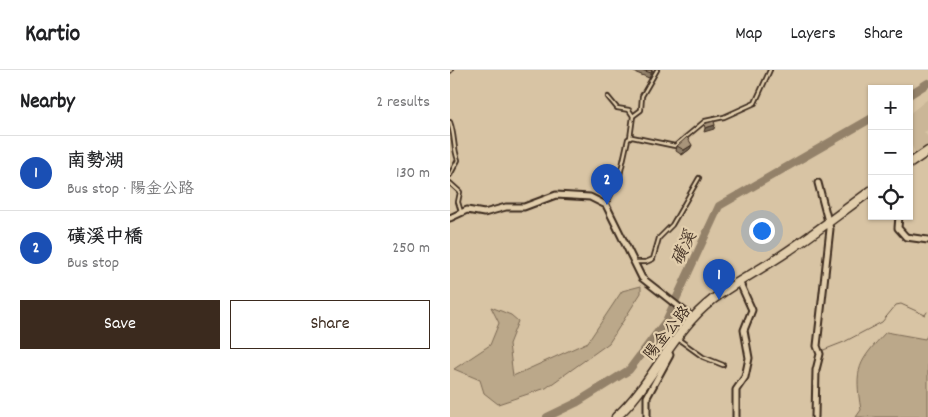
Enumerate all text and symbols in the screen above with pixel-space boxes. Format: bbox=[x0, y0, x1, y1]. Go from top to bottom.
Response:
text: Kartio bbox=[25, 18, 80, 52]
text: Map bbox=[735, 22, 762, 47]
text: Layers bbox=[790, 22, 836, 47]
text: Share bbox=[864, 22, 903, 47]
map controls bbox=[868, 85, 913, 220]
button: + bbox=[868, 85, 913, 130]
text: Nearby bbox=[20, 88, 75, 118]
text: 2 results bbox=[376, 91, 430, 114]
button: − bbox=[868, 130, 913, 175]
text: 南勢湖 bbox=[67, 149, 124, 176]
text: 1 bbox=[34, 162, 38, 185]
text: 130 m bbox=[396, 162, 430, 185]
pin: 2 bbox=[591, 164, 623, 205]
button: locate bbox=[868, 175, 913, 220]
text: Bus stop · 陽金公路 bbox=[67, 178, 194, 201]
your location bbox=[749, 218, 775, 244]
text: 磺溪中橋 bbox=[67, 225, 143, 252]
water label: 磺溪 bbox=[666, 227, 705, 271]
text: 2 bbox=[33, 237, 40, 260]
text: 250 m bbox=[392, 237, 430, 260]
text: Bus stop bbox=[67, 252, 119, 275]
pin: 1 bbox=[703, 259, 735, 300]
button: Save bbox=[20, 300, 220, 349]
button: Share bbox=[230, 300, 430, 349]
street label: 陽金公路 bbox=[639, 301, 697, 366]

